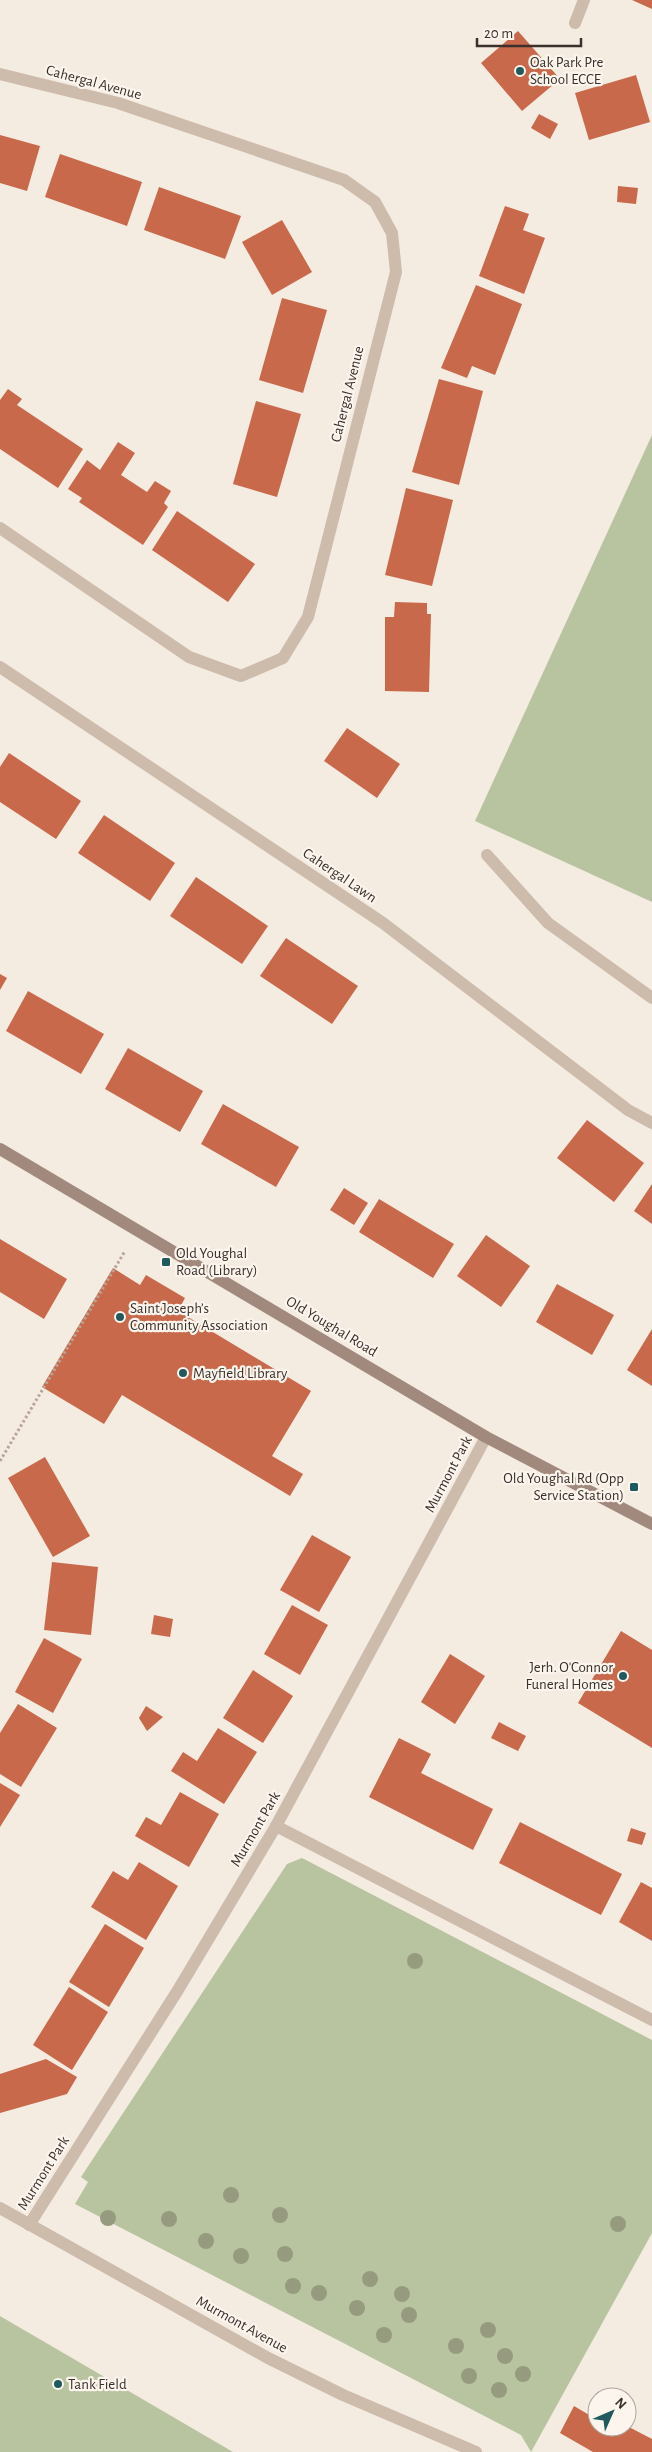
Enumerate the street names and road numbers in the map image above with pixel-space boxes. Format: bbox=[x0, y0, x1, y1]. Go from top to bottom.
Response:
street label: Cahergal Avenue bbox=[44, 63, 143, 102]
street label: Cahergal Avenue bbox=[328, 345, 367, 444]
street label: Cahergal Lawn bbox=[300, 845, 379, 905]
street label: Old Youghal Road bbox=[284, 1293, 380, 1360]
street label: Murmont Park bbox=[422, 1434, 475, 1515]
street label: Murmont Park bbox=[228, 1789, 283, 1869]
street label: Murmont Park bbox=[15, 2134, 72, 2213]
street label: Murmont Avenue bbox=[194, 2293, 290, 2356]

